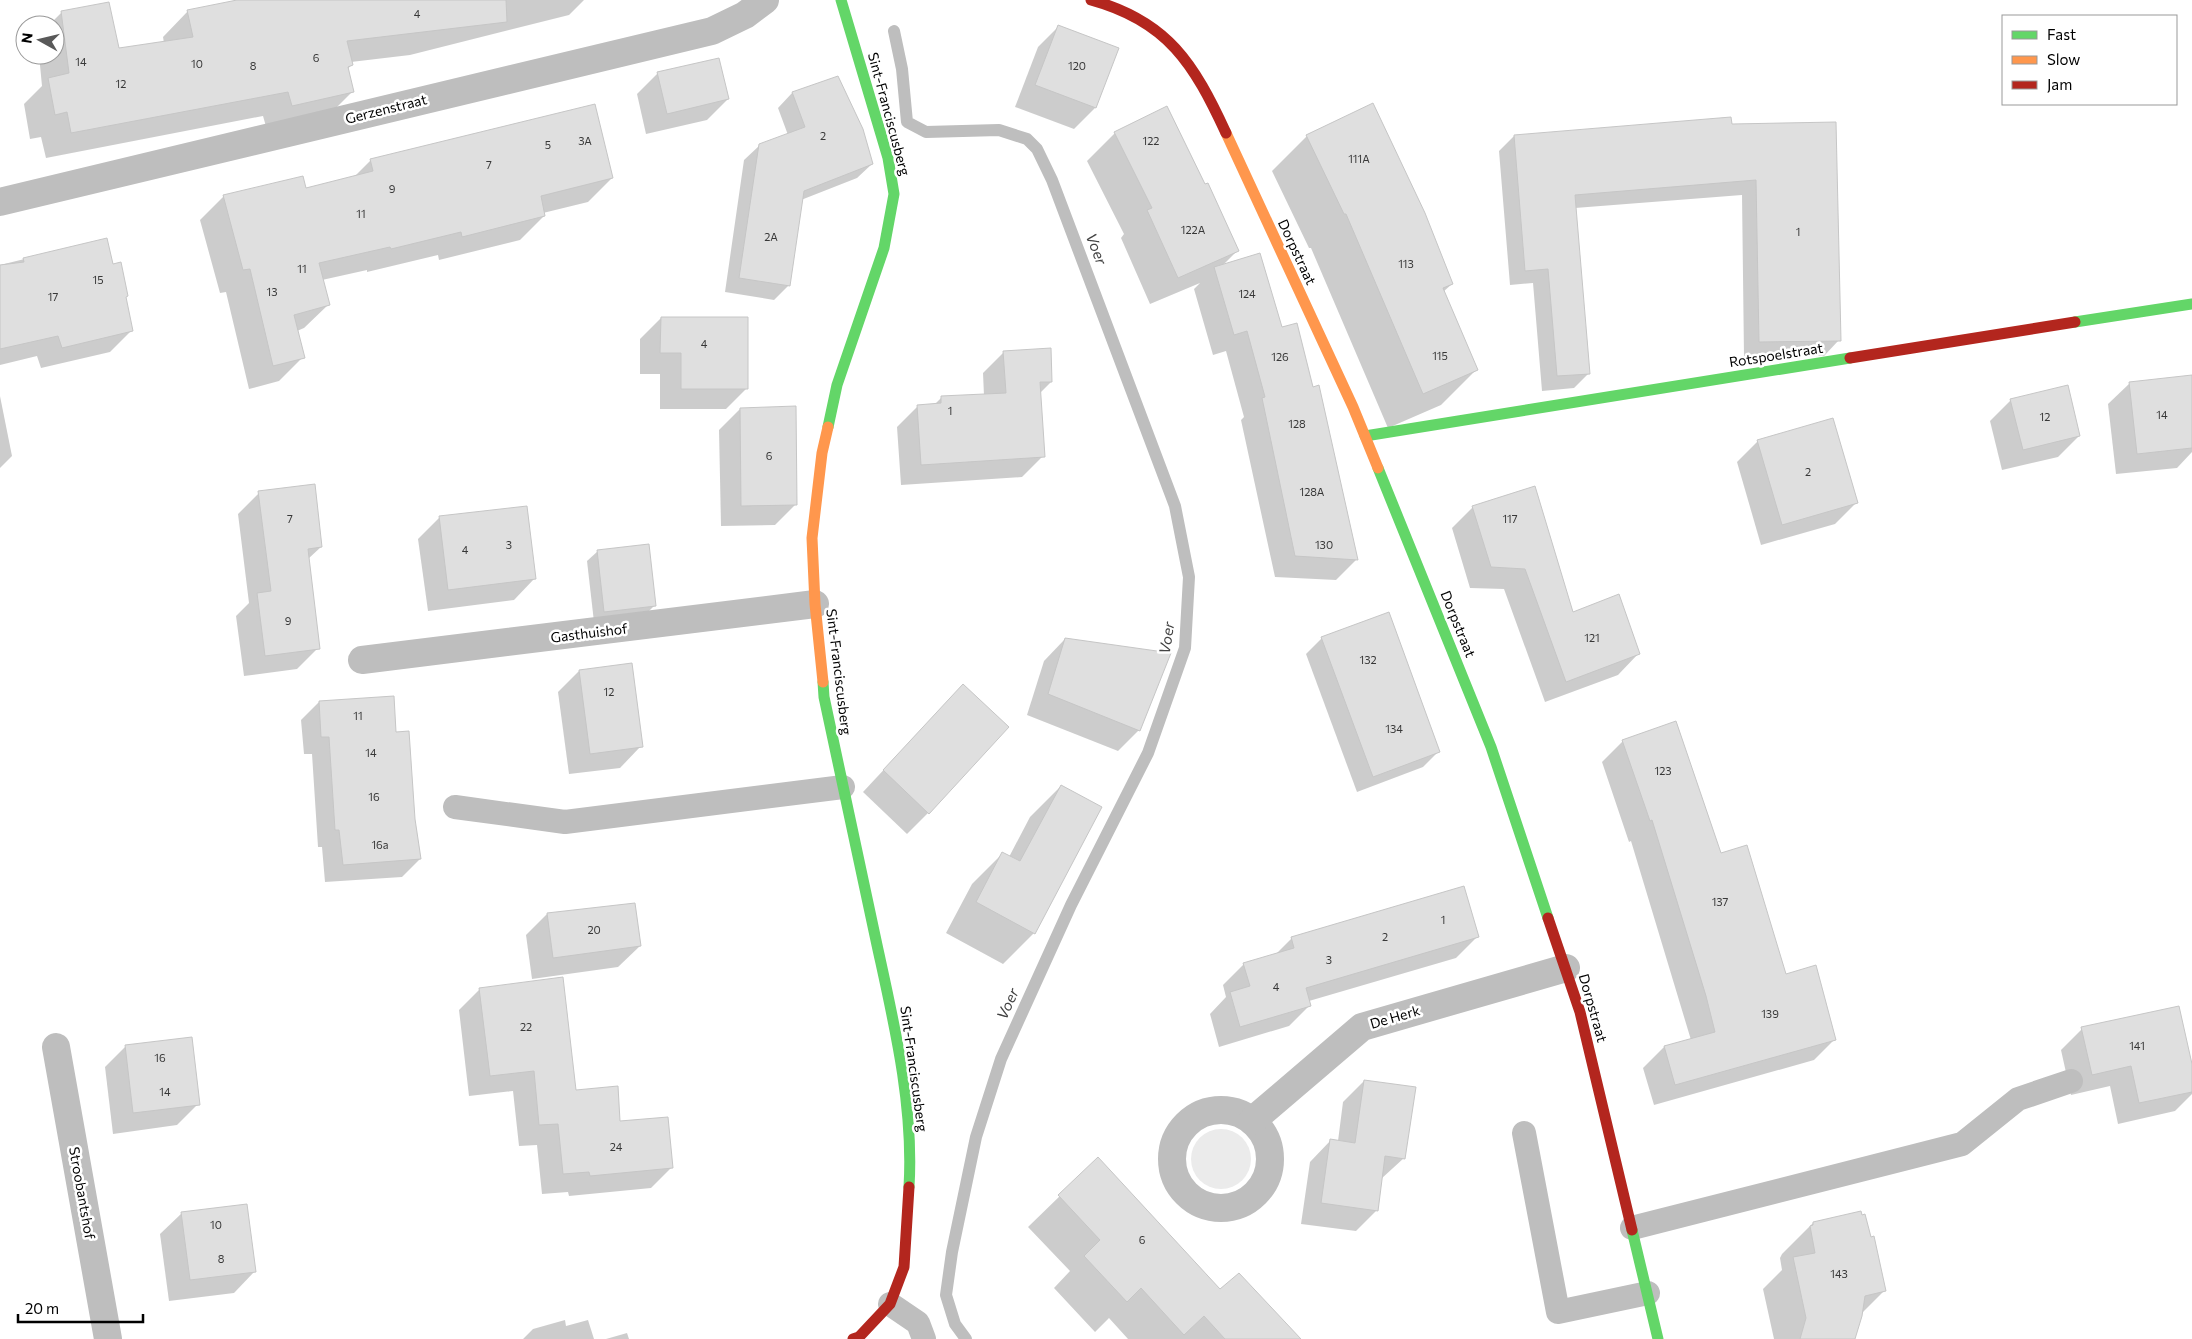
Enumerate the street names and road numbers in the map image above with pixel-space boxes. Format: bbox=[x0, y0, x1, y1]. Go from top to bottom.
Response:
street label: Sint-Franciscusberg bbox=[865, 50, 914, 178]
street label: Gerzenstraat bbox=[343, 90, 429, 127]
street label: Dorpstraat bbox=[1275, 216, 1320, 287]
street label: Rotspoelstraat bbox=[1728, 339, 1824, 370]
street label: Dorpstraat bbox=[1437, 588, 1480, 660]
street label: Sint-Franciscusberg bbox=[823, 608, 856, 736]
street label: Gasthuishof bbox=[550, 619, 629, 646]
street label: Dorpstraat bbox=[1576, 972, 1611, 1044]
street label: De Herk bbox=[1368, 1001, 1422, 1032]
street label: Sint-Franciscusberg bbox=[897, 1005, 932, 1133]
street label: Stroobantshof bbox=[66, 1145, 99, 1241]

